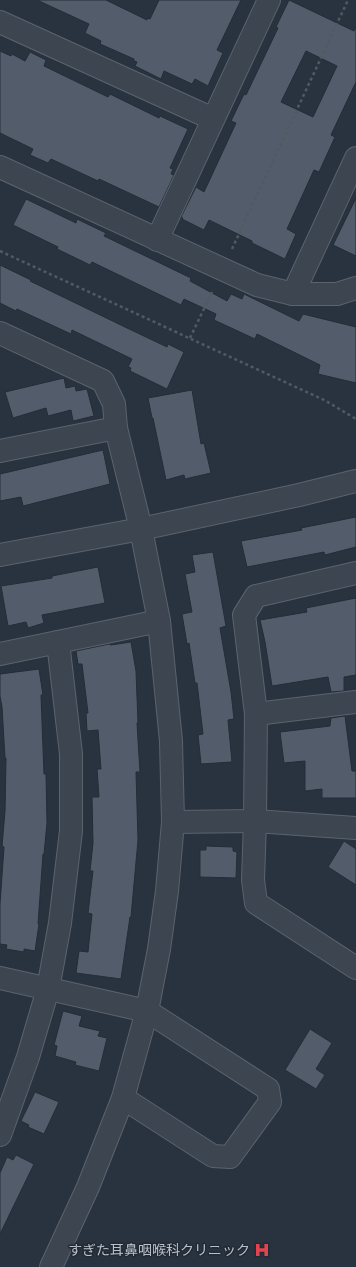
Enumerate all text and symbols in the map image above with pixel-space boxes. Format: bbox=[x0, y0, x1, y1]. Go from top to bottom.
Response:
hospital icon: すぎた耳鼻咽喉科クリニック bbox=[253, 1241, 271, 1259]
place label: すぎた耳鼻咽喉科クリニック bbox=[68, 1242, 250, 1258]

